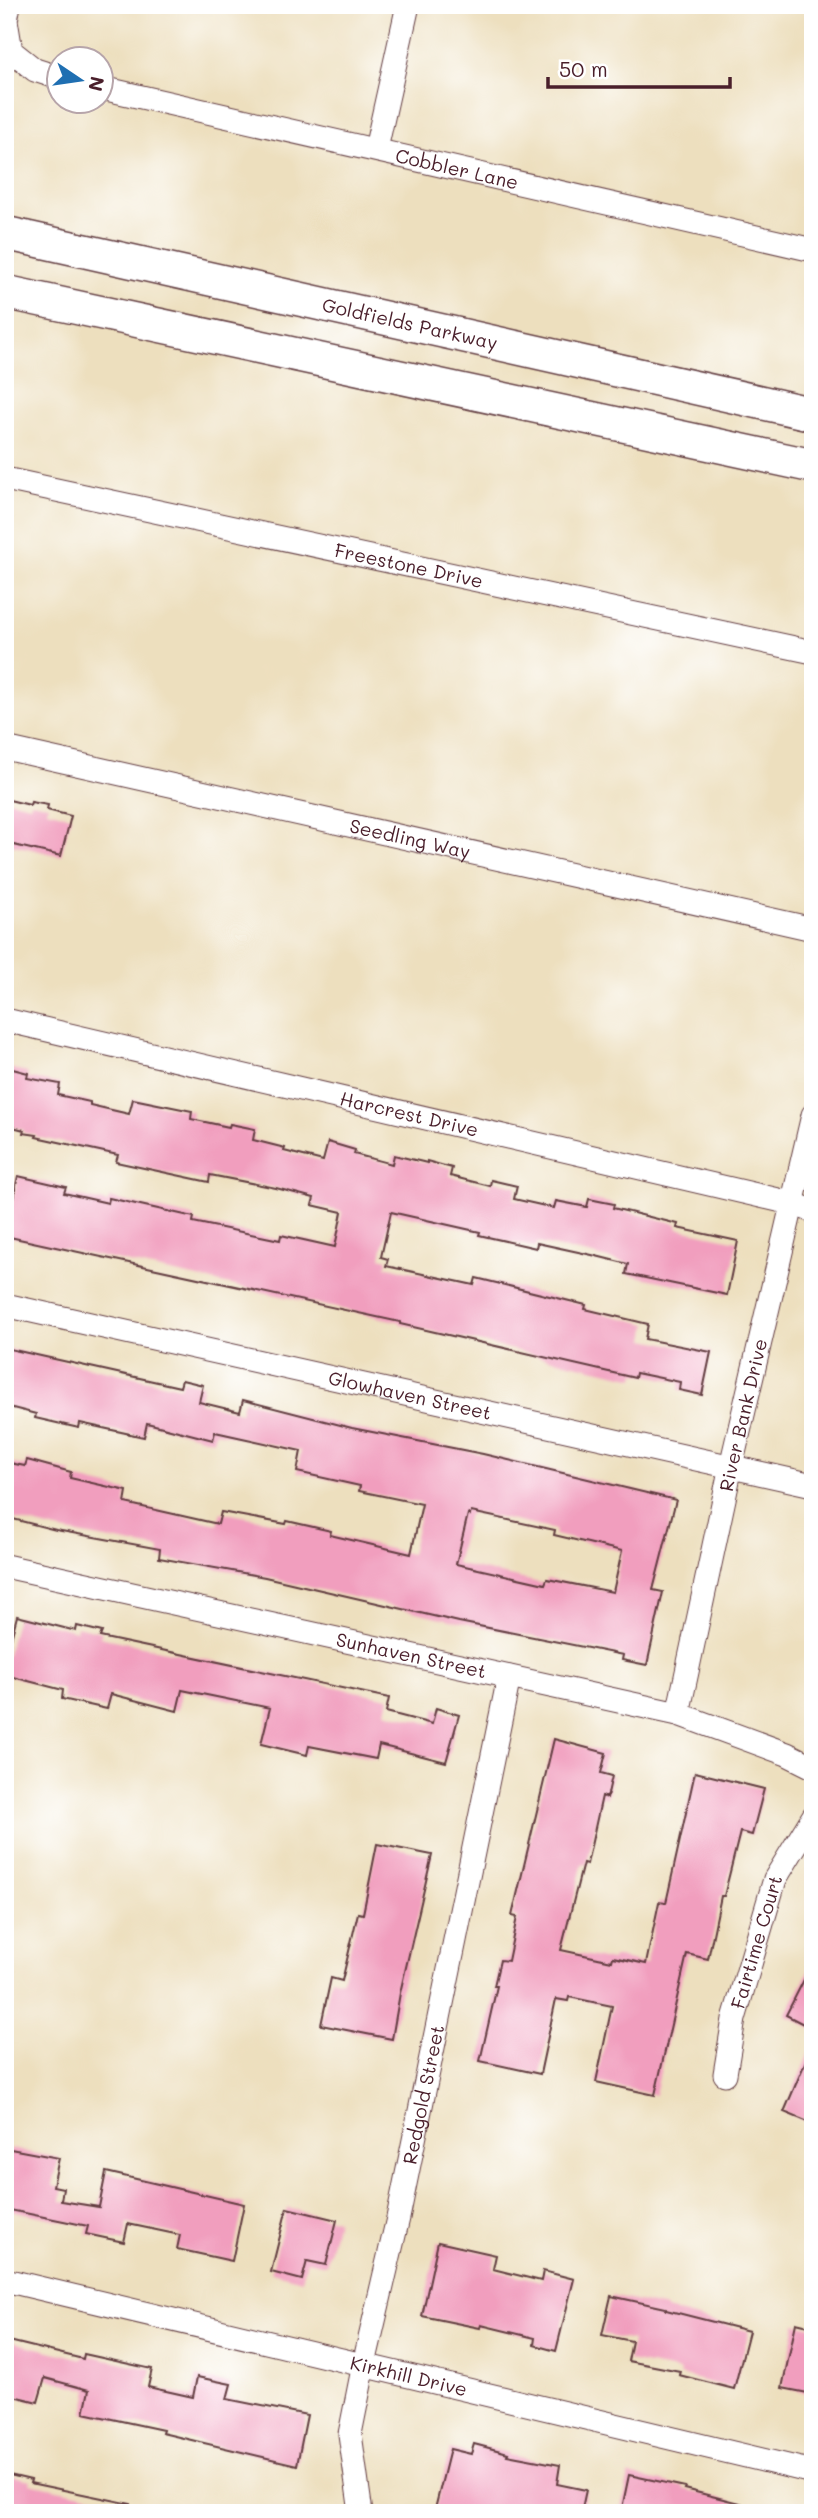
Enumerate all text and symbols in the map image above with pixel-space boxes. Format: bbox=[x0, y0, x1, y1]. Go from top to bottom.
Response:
north arrow bbox=[46, 46, 116, 116]
scale bar bbox=[548, 46, 730, 90]
text: 50 m bbox=[559, 55, 608, 82]
text: N bbox=[83, 74, 111, 94]
street label: Cobbler Lane bbox=[393, 142, 521, 194]
street label: Goldfields Parkway bbox=[320, 291, 500, 355]
street label: Freestone Drive bbox=[332, 537, 486, 593]
street label: Seedling Way bbox=[347, 813, 473, 864]
street label: Harcrest Drive bbox=[338, 1085, 481, 1142]
street label: River Bank Drive bbox=[713, 1336, 772, 1494]
street label: Glowhaven Street bbox=[326, 1364, 494, 1425]
street label: Sunhaven Street bbox=[334, 1626, 489, 1684]
street label: Fairtime Court bbox=[725, 1872, 788, 2012]
street label: Redgold Street bbox=[396, 2023, 449, 2166]
street label: Kirkhill Drive bbox=[348, 2349, 470, 2401]

